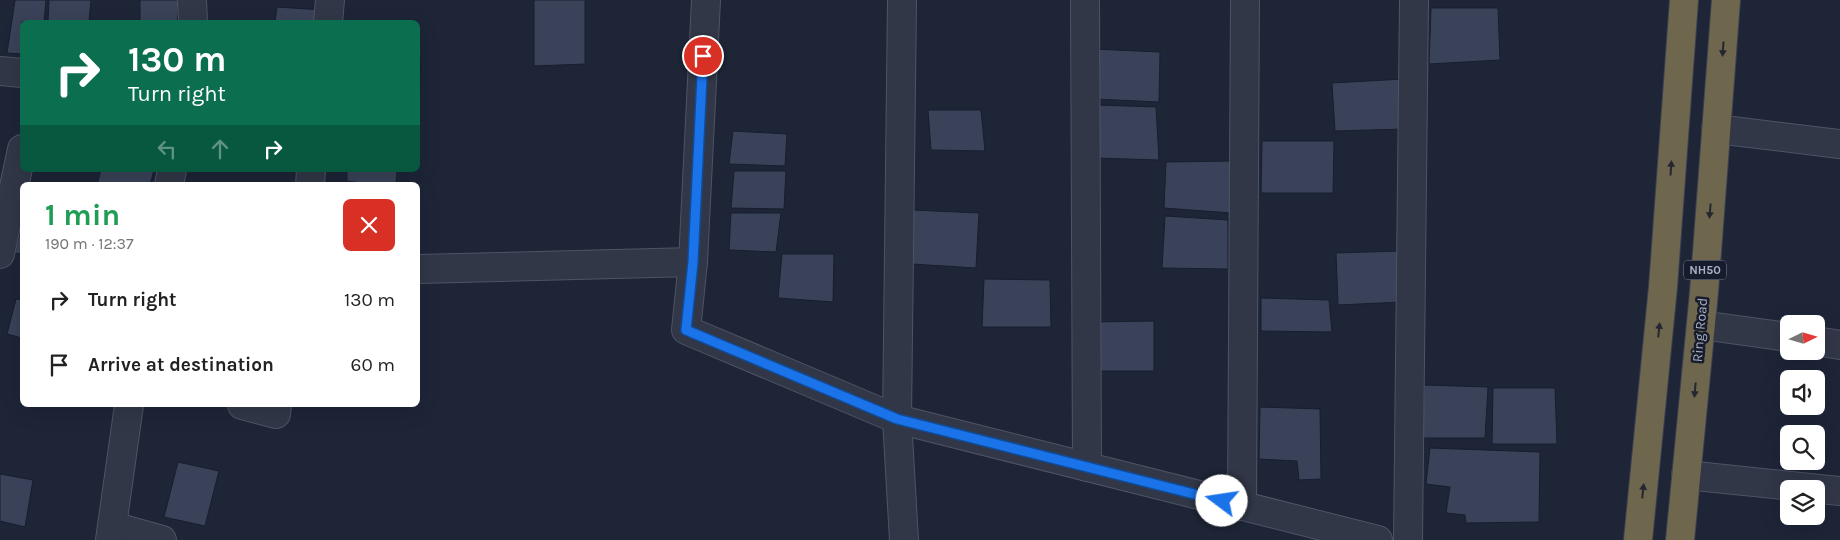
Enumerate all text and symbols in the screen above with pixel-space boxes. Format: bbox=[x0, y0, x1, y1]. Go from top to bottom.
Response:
pin bbox=[682, 35, 724, 77]
text: 130 m bbox=[128, 39, 226, 80]
icon: right bbox=[45, 40, 110, 105]
one-way arrow bbox=[1718, 41, 1726, 57]
icon: arrive bbox=[689, 42, 717, 70]
text: Turn right bbox=[128, 81, 226, 107]
icon: left bbox=[153, 135, 181, 163]
icon: ahead bbox=[206, 135, 234, 163]
icon: right bbox=[259, 135, 287, 163]
one-way arrow bbox=[1667, 159, 1675, 175]
text: 1 min bbox=[45, 197, 120, 233]
button: close bbox=[343, 199, 395, 251]
one-way arrow bbox=[1706, 203, 1714, 219]
text: 190 m · 12:37 bbox=[45, 234, 134, 253]
road number: NH50 bbox=[1684, 260, 1726, 280]
icon: right bbox=[45, 286, 73, 314]
text: Turn right bbox=[88, 289, 177, 311]
text: 130 m bbox=[344, 289, 395, 311]
street label: Ring Road bbox=[1689, 297, 1711, 363]
north arrow bbox=[1780, 315, 1825, 360]
map controls bbox=[1780, 315, 1825, 525]
one-way arrow bbox=[1655, 321, 1663, 337]
icon: arrive bbox=[45, 351, 73, 379]
text: Arrive at destination bbox=[88, 354, 274, 376]
text: 60 m bbox=[351, 354, 395, 376]
button: sound bbox=[1780, 370, 1825, 415]
one-way arrow bbox=[1691, 382, 1699, 398]
button: search bbox=[1780, 425, 1825, 470]
position arrow bbox=[1195, 474, 1247, 526]
button: layers bbox=[1780, 480, 1825, 525]
one-way arrow bbox=[1639, 483, 1647, 499]

